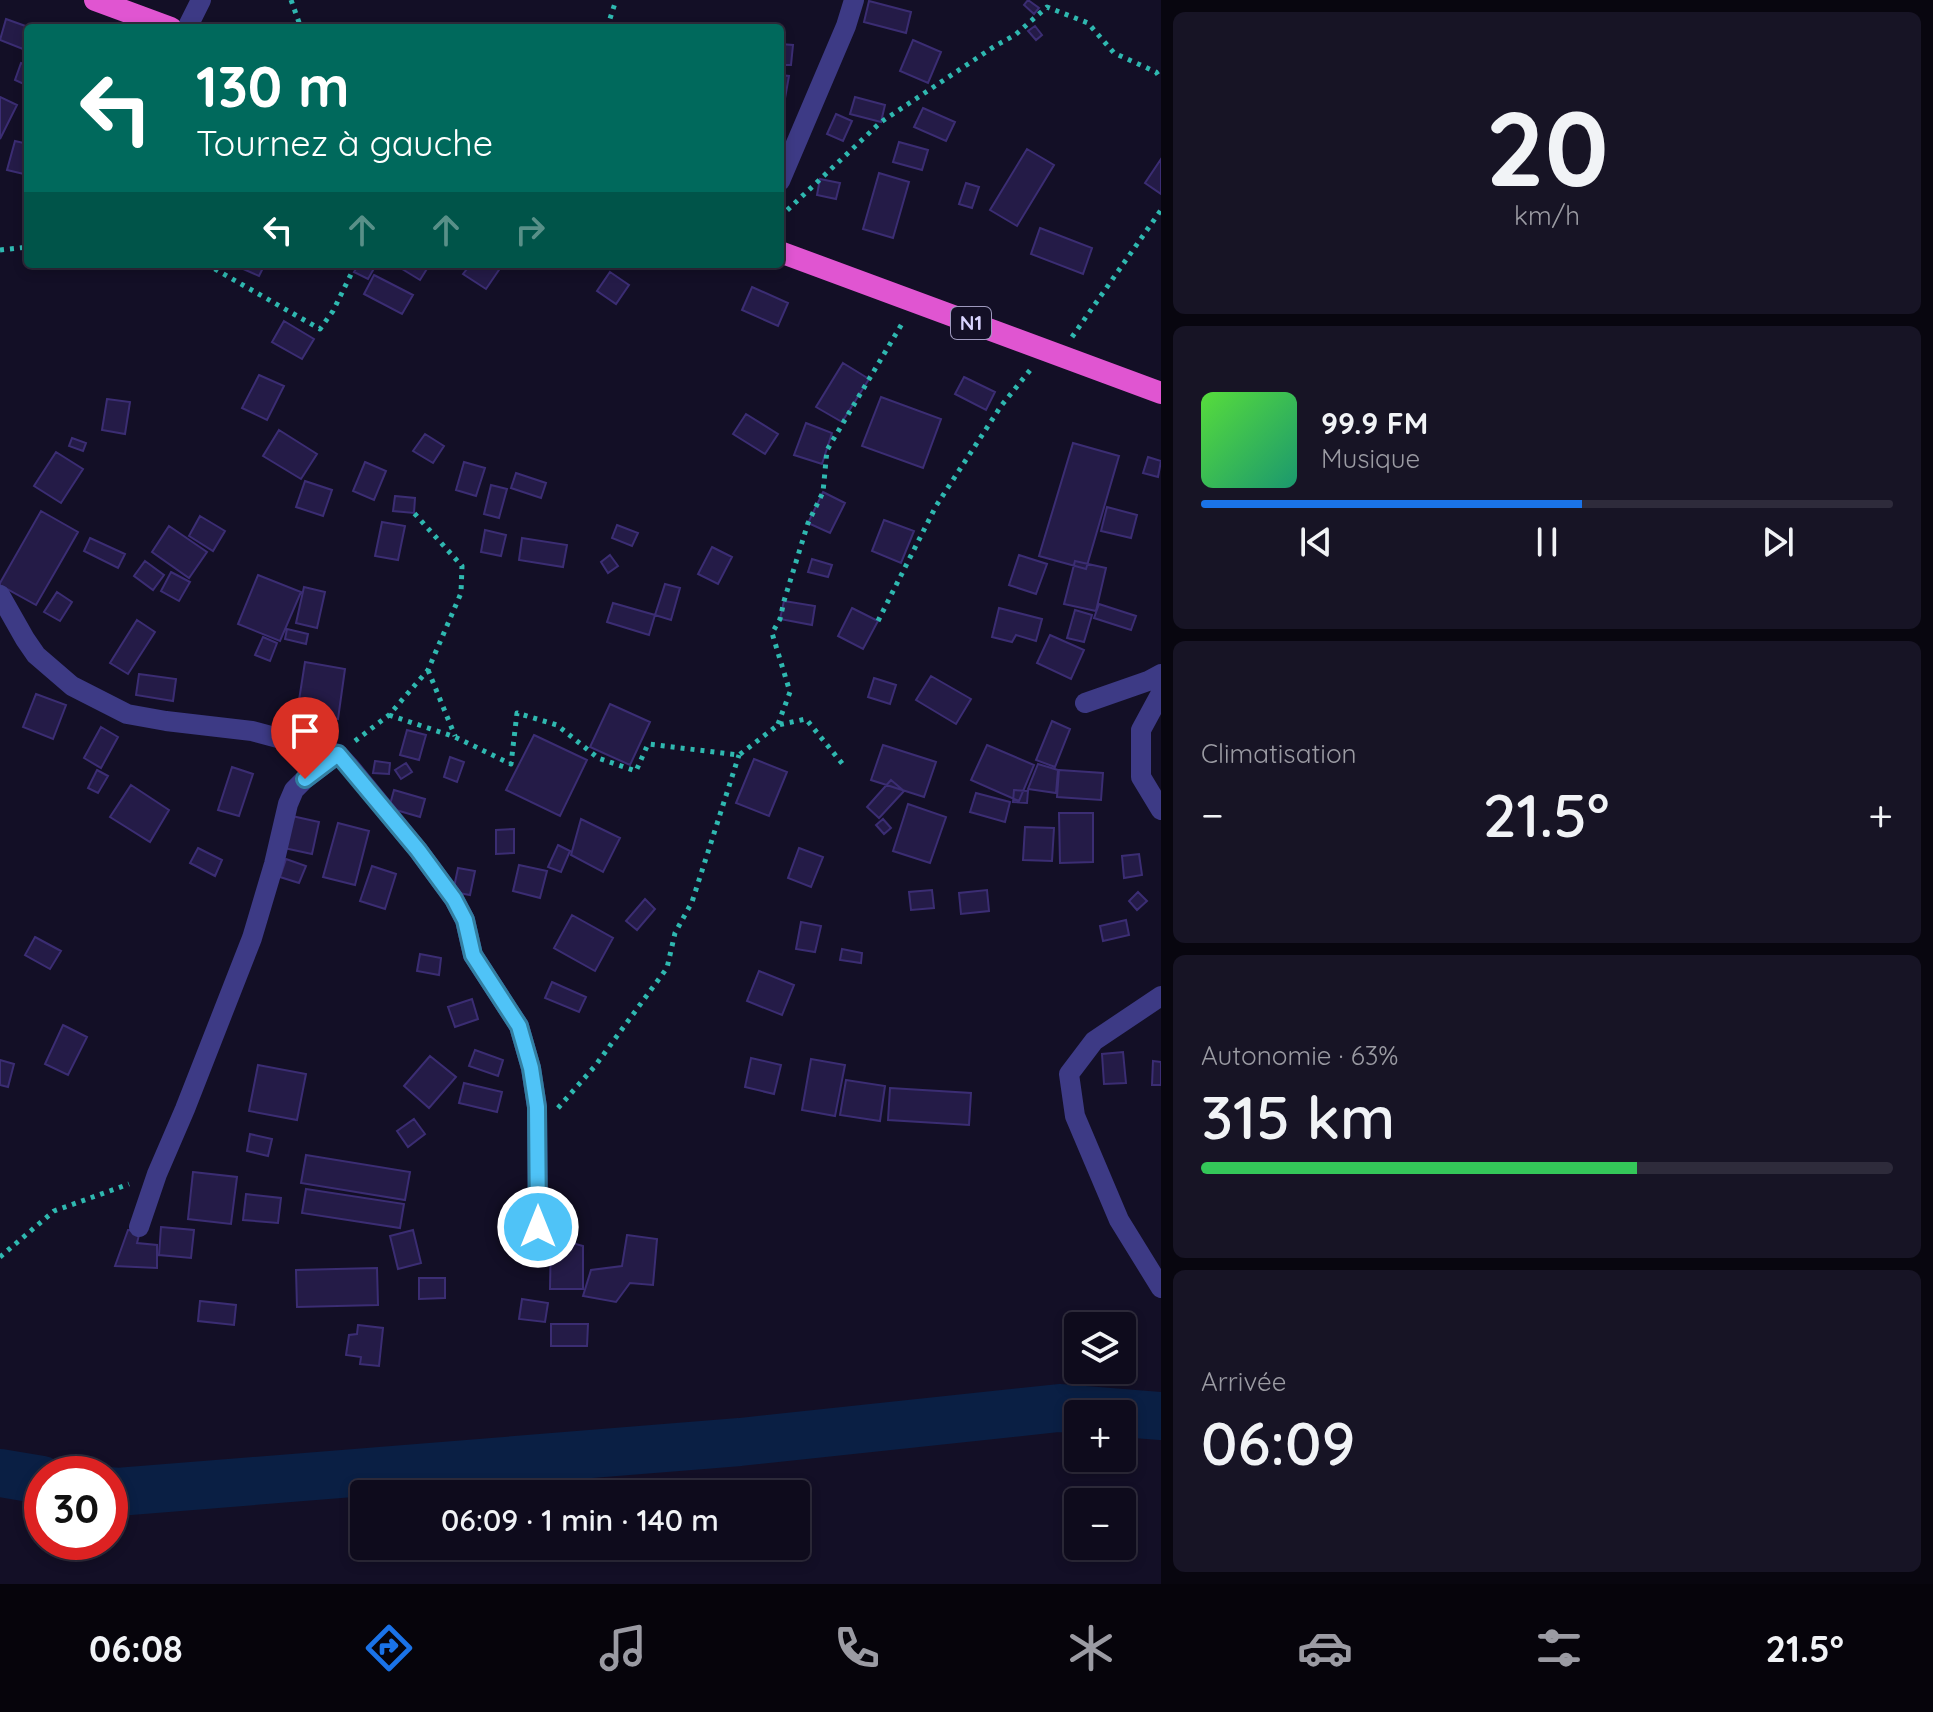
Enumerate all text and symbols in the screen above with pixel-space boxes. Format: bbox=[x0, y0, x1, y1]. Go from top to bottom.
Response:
text: 130 m bbox=[196, 51, 350, 121]
icon: left bbox=[64, 56, 168, 160]
text: 20 bbox=[1485, 82, 1609, 212]
text: Tournez à gauche bbox=[196, 120, 493, 165]
text: km/h bbox=[1514, 199, 1580, 232]
icon: left bbox=[256, 208, 300, 252]
icon: ahead bbox=[340, 208, 384, 252]
icon: ahead bbox=[424, 208, 468, 252]
icon: right bbox=[508, 208, 552, 252]
road number: N1 bbox=[951, 307, 991, 339]
text: 99.9 FM bbox=[1321, 404, 1428, 442]
text: Musique bbox=[1321, 442, 1420, 475]
icon: previous bbox=[1294, 520, 1338, 564]
icon: pause bbox=[1525, 520, 1569, 564]
icon: next bbox=[1756, 520, 1800, 564]
pin bbox=[271, 697, 339, 779]
icon: arrive bbox=[283, 709, 327, 753]
text: Climatisation bbox=[1201, 737, 1357, 770]
text: 21.5° bbox=[1483, 777, 1609, 852]
text: − bbox=[1201, 787, 1224, 842]
text: + bbox=[1868, 787, 1893, 842]
text: Autonomie · 63% bbox=[1201, 1039, 1399, 1072]
text: 315 km bbox=[1201, 1079, 1395, 1154]
position arrow bbox=[496, 1185, 580, 1269]
map controls bbox=[1064, 1312, 1136, 1560]
button: layers bbox=[1064, 1312, 1136, 1384]
text: Arrivée bbox=[1201, 1365, 1286, 1398]
button: + bbox=[1064, 1400, 1136, 1472]
text: 06:09 bbox=[1201, 1405, 1355, 1480]
speed limit sign: 30 bbox=[24, 1456, 128, 1560]
button: − bbox=[1064, 1488, 1136, 1560]
text: 06:09 · 1 min · 140 m bbox=[441, 1501, 719, 1539]
icon: directions bbox=[361, 1620, 417, 1676]
icon: music bbox=[595, 1620, 651, 1676]
icon: phone bbox=[829, 1620, 885, 1676]
icon: climate bbox=[1063, 1620, 1119, 1676]
icon: car bbox=[1297, 1620, 1353, 1676]
icon: filters bbox=[1531, 1620, 1587, 1676]
text: 06:08 bbox=[89, 1626, 183, 1671]
text: 21.5° bbox=[1766, 1626, 1844, 1671]

